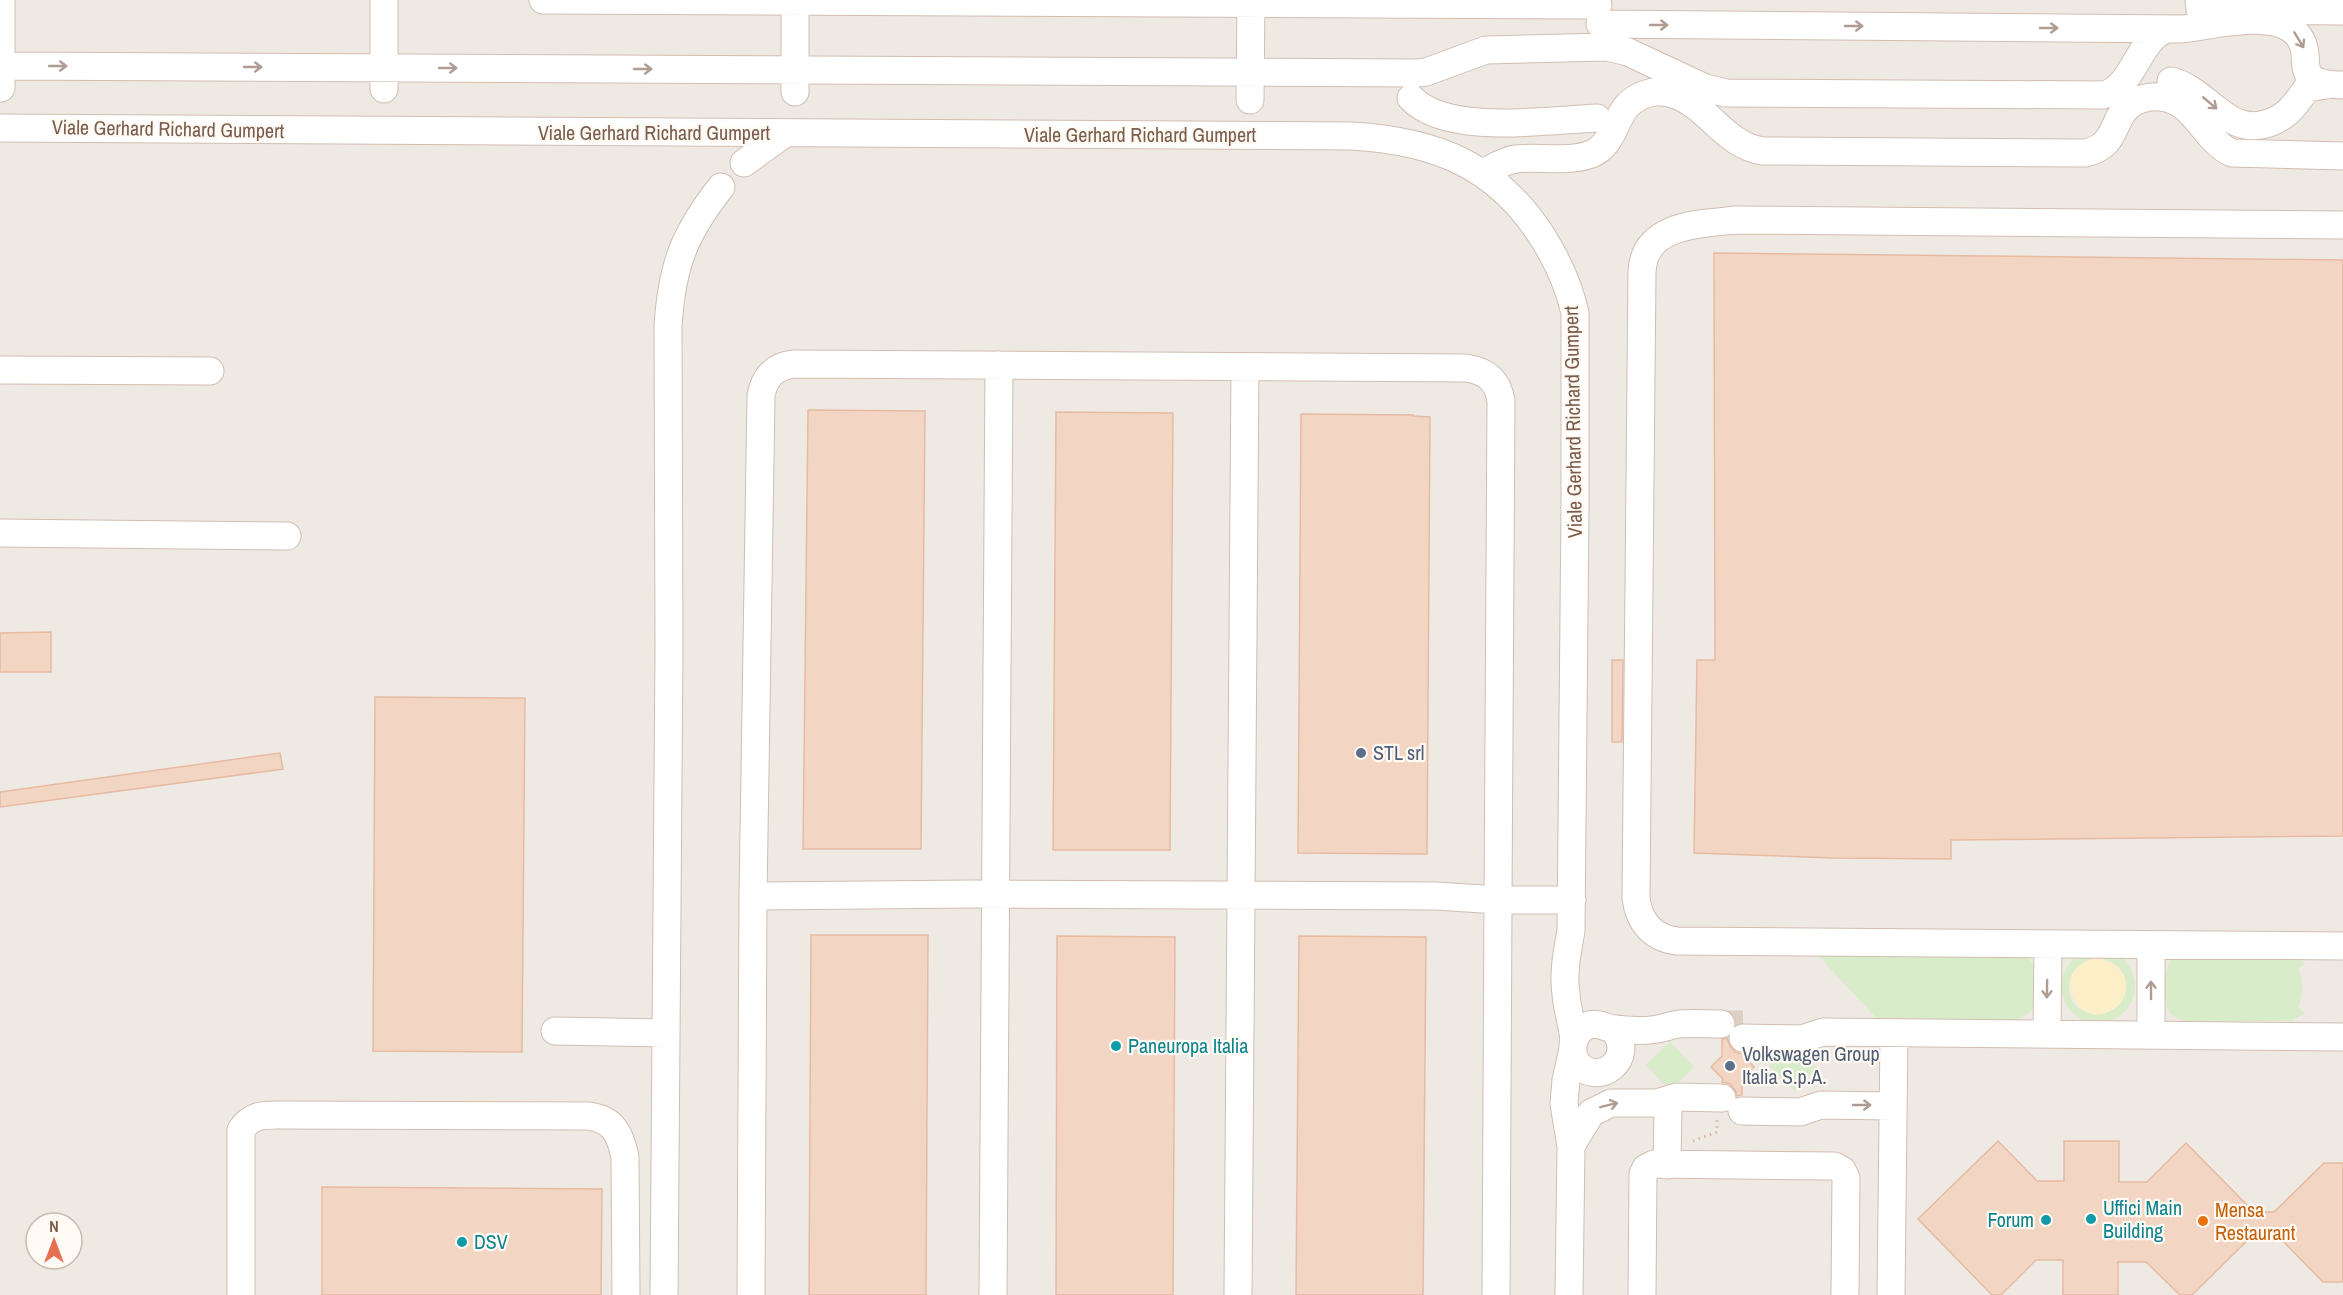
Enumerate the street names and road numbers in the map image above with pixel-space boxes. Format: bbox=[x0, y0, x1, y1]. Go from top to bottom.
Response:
street label: Viale Gerhard Richard Gumpert bbox=[52, 113, 285, 144]
street label: Viale Gerhard Richard Gumpert bbox=[538, 119, 771, 146]
street label: Viale Gerhard Richard Gumpert bbox=[1024, 121, 1257, 148]
street label: Viale Gerhard Richard Gumpert bbox=[1557, 305, 1588, 538]

